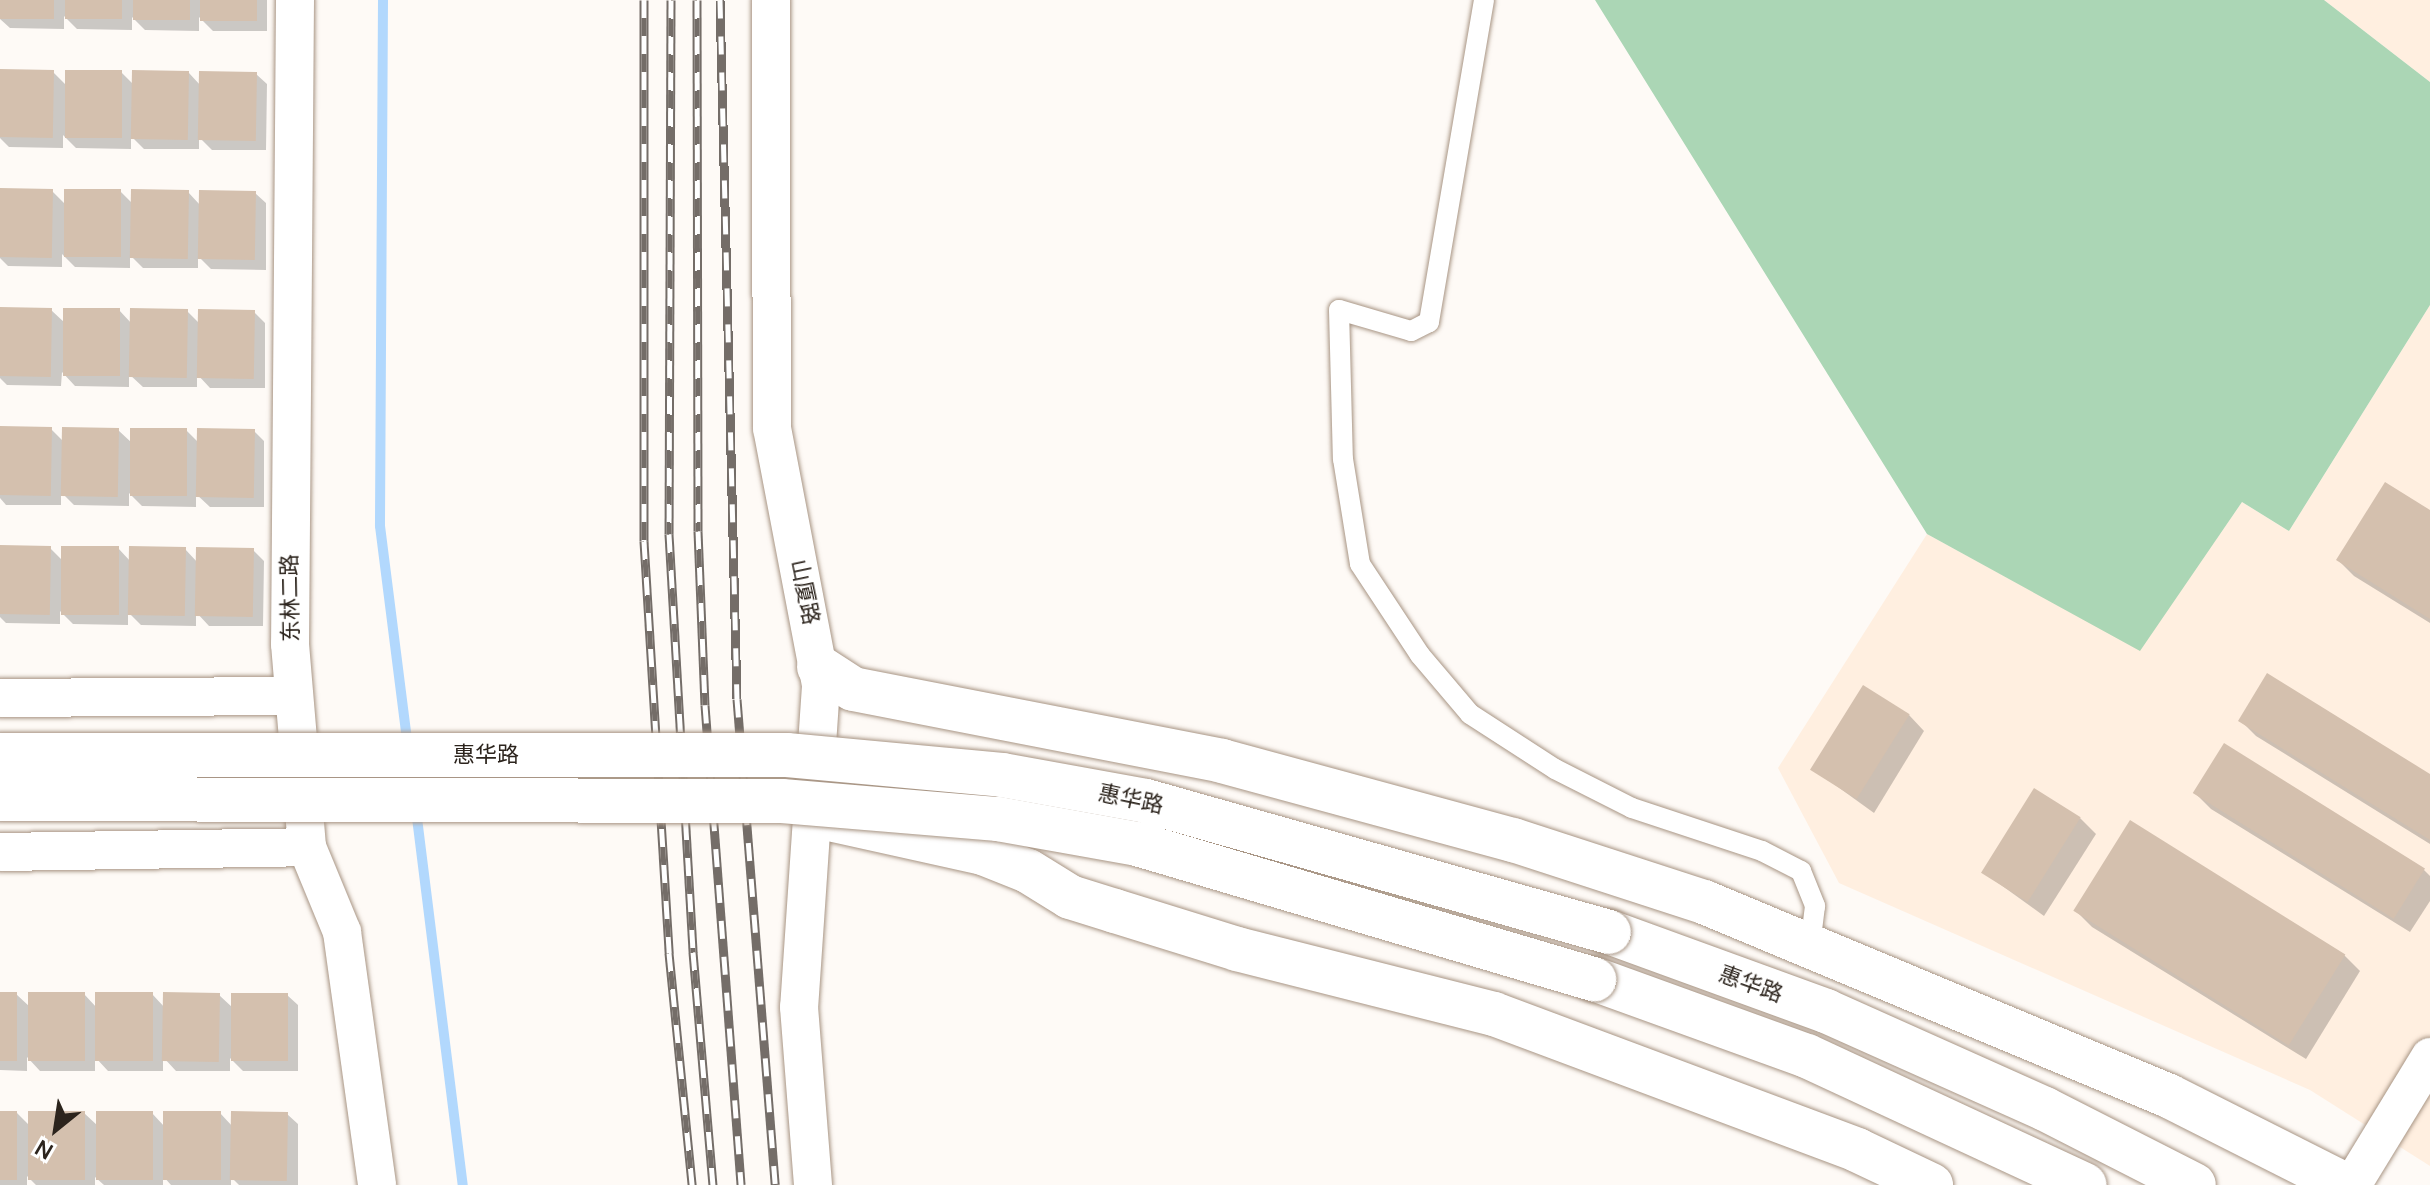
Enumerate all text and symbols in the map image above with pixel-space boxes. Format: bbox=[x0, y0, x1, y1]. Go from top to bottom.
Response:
street label: 东林二路 bbox=[276, 554, 304, 642]
street label: 山厦路 bbox=[785, 557, 825, 627]
street label: 惠华路 bbox=[453, 742, 519, 768]
street label: 惠华路 bbox=[1096, 779, 1166, 819]
street label: 惠华路 bbox=[1715, 960, 1787, 1008]
north arrow bbox=[16, 1089, 96, 1169]
text: N bbox=[30, 1133, 58, 1167]

